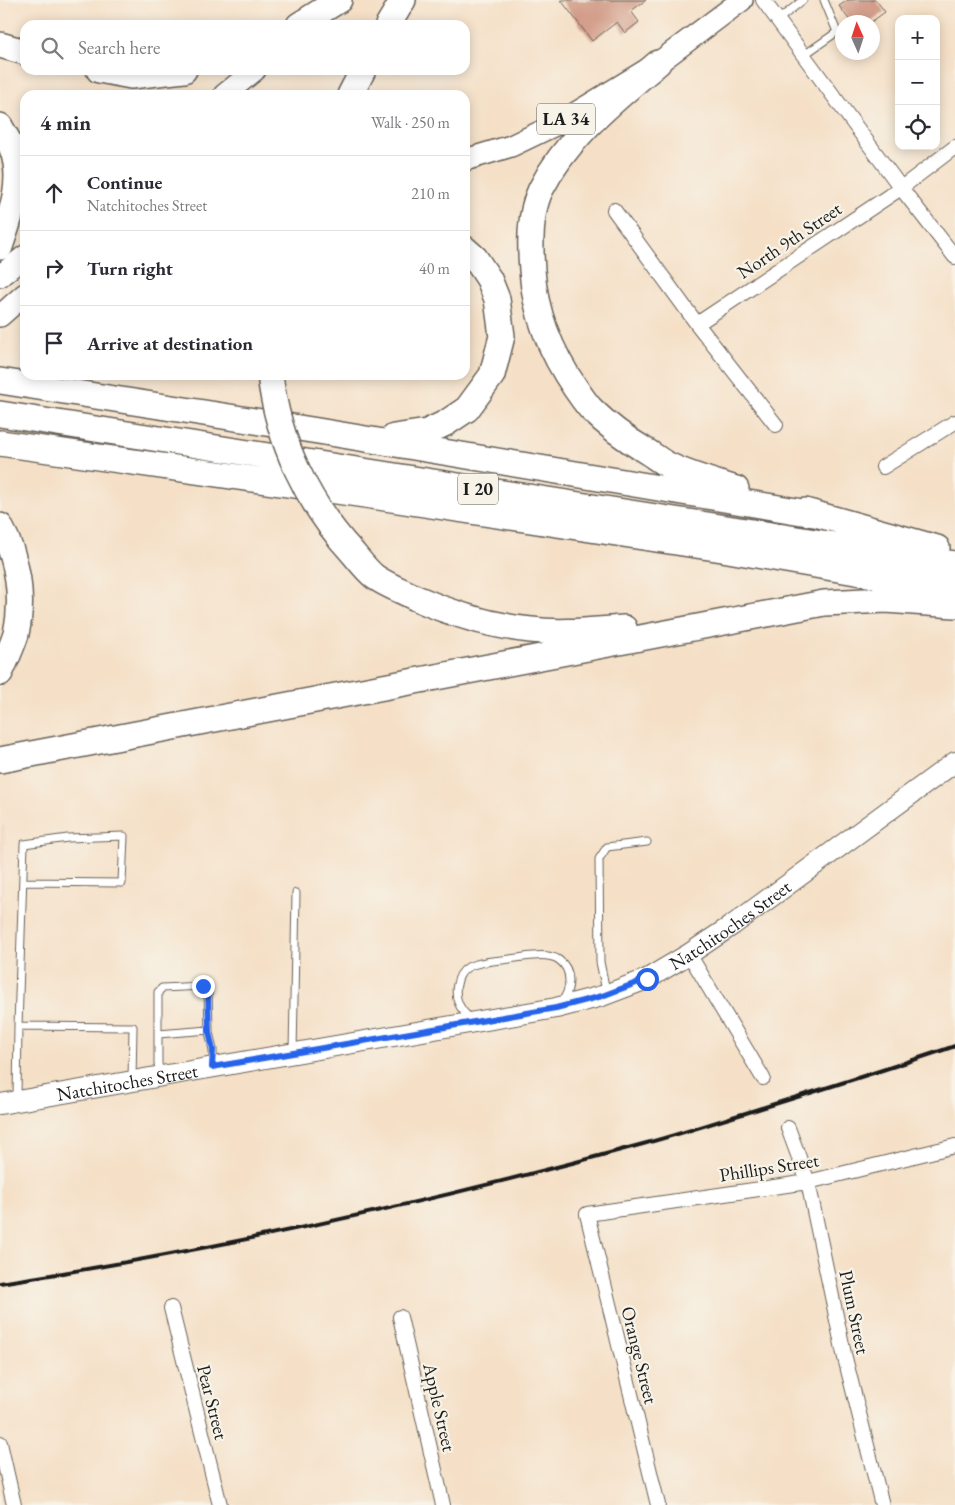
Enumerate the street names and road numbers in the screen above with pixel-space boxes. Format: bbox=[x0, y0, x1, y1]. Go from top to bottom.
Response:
road number: LA 34 bbox=[537, 104, 595, 134]
street label: North 9th Street bbox=[732, 196, 846, 285]
road number: I 20 bbox=[458, 474, 498, 504]
street label: Natchitoches Street bbox=[665, 874, 796, 976]
street label: Natchitoches Street bbox=[55, 1058, 200, 1107]
street label: Phillips Street bbox=[718, 1147, 821, 1188]
street label: Plum Street bbox=[833, 1268, 876, 1356]
street label: Orange Street bbox=[615, 1304, 664, 1407]
street label: Apple Street bbox=[417, 1359, 462, 1454]
street label: Pear Street bbox=[191, 1362, 234, 1442]

